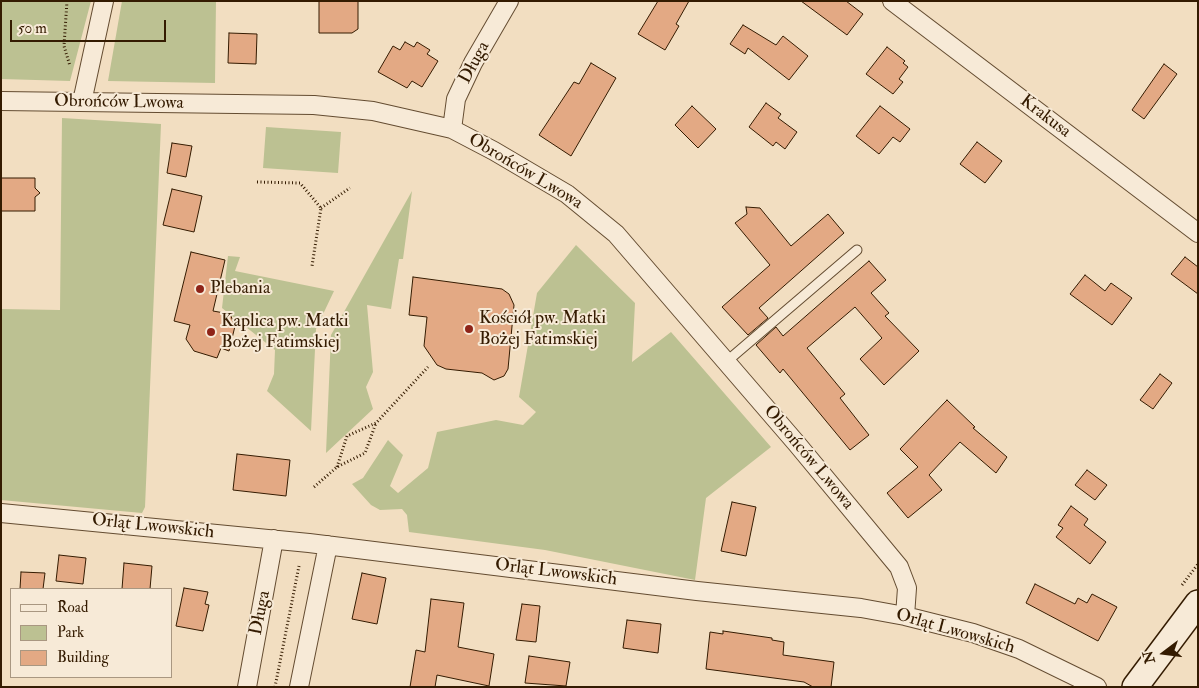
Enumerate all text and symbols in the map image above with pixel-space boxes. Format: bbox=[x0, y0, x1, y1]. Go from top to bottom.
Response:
scale bar bbox=[12, 10, 169, 42]
text: 50 m bbox=[18, 19, 47, 38]
street label: Długa bbox=[455, 38, 495, 88]
street label: Obrońców Lwowa bbox=[54, 91, 184, 115]
street label: Krakusa bbox=[1015, 91, 1075, 143]
street label: Obrońców Lwowa bbox=[464, 129, 586, 215]
place label: Plebania bbox=[210, 278, 270, 300]
marker: Plebania bbox=[194, 283, 206, 295]
place label: Kościół pw. Matki Bożej Fatimskiej bbox=[479, 308, 606, 350]
place label: Kaplica pw. Matki Bożej Fatimskiej bbox=[221, 311, 349, 354]
marker: Kościół pw. Matki Bożej Fatimskiej bbox=[463, 323, 475, 335]
marker: Kaplica pw. Matki Bożej Fatimskiej bbox=[205, 326, 217, 338]
street label: Obrońców Lwowa bbox=[758, 401, 858, 515]
street label: Orląt Lwowskich bbox=[91, 510, 215, 544]
street label: Orląt Lwowskich bbox=[494, 555, 618, 591]
legend bbox=[10, 588, 172, 678]
street label: Długa bbox=[246, 589, 276, 637]
text: Road bbox=[57, 598, 88, 617]
street label: Orląt Lwowskich bbox=[893, 605, 1017, 659]
text: Park bbox=[57, 623, 84, 642]
north arrow bbox=[1139, 628, 1189, 678]
text: Building bbox=[57, 648, 109, 667]
text: N bbox=[1139, 649, 1159, 665]

